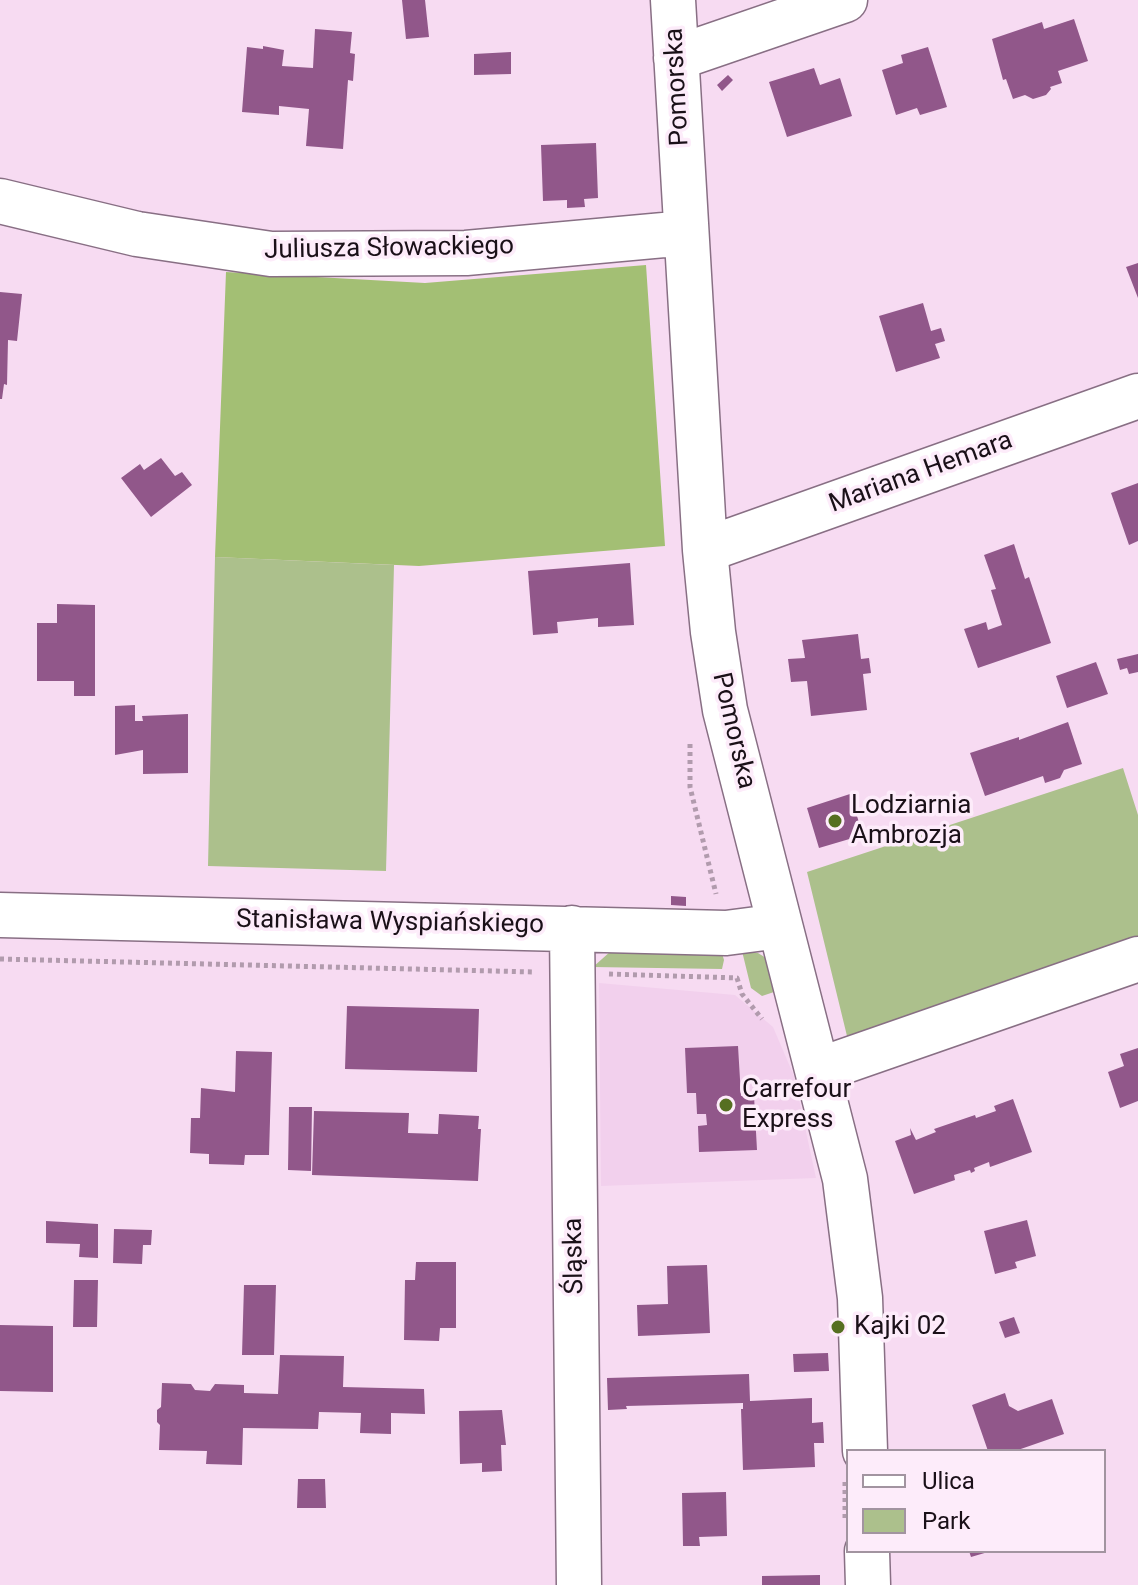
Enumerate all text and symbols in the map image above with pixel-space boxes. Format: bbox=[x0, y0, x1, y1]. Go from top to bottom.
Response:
street label: Pomorska bbox=[659, 27, 697, 147]
street label: Juliusza Słowackiego bbox=[264, 231, 514, 267]
street label: Mariana Hemara bbox=[825, 425, 1017, 521]
street label: Pomorska bbox=[705, 670, 761, 792]
place label: Lodziarnia Ambrozja bbox=[851, 790, 971, 852]
marker: Lodziarnia Ambrozja bbox=[826, 812, 844, 830]
street label: Stanisława Wyspiańskiego bbox=[236, 905, 544, 941]
place label: Carrefour Express bbox=[742, 1074, 851, 1136]
marker: Carrefour Express bbox=[717, 1096, 735, 1114]
street label: Śląska bbox=[559, 1217, 591, 1295]
place label: Kajki 02 bbox=[854, 1311, 946, 1343]
marker: Kajki 02 bbox=[829, 1318, 847, 1336]
legend bbox=[846, 1449, 1106, 1553]
text: Ulica bbox=[922, 1467, 975, 1495]
text: Park bbox=[922, 1507, 970, 1535]

